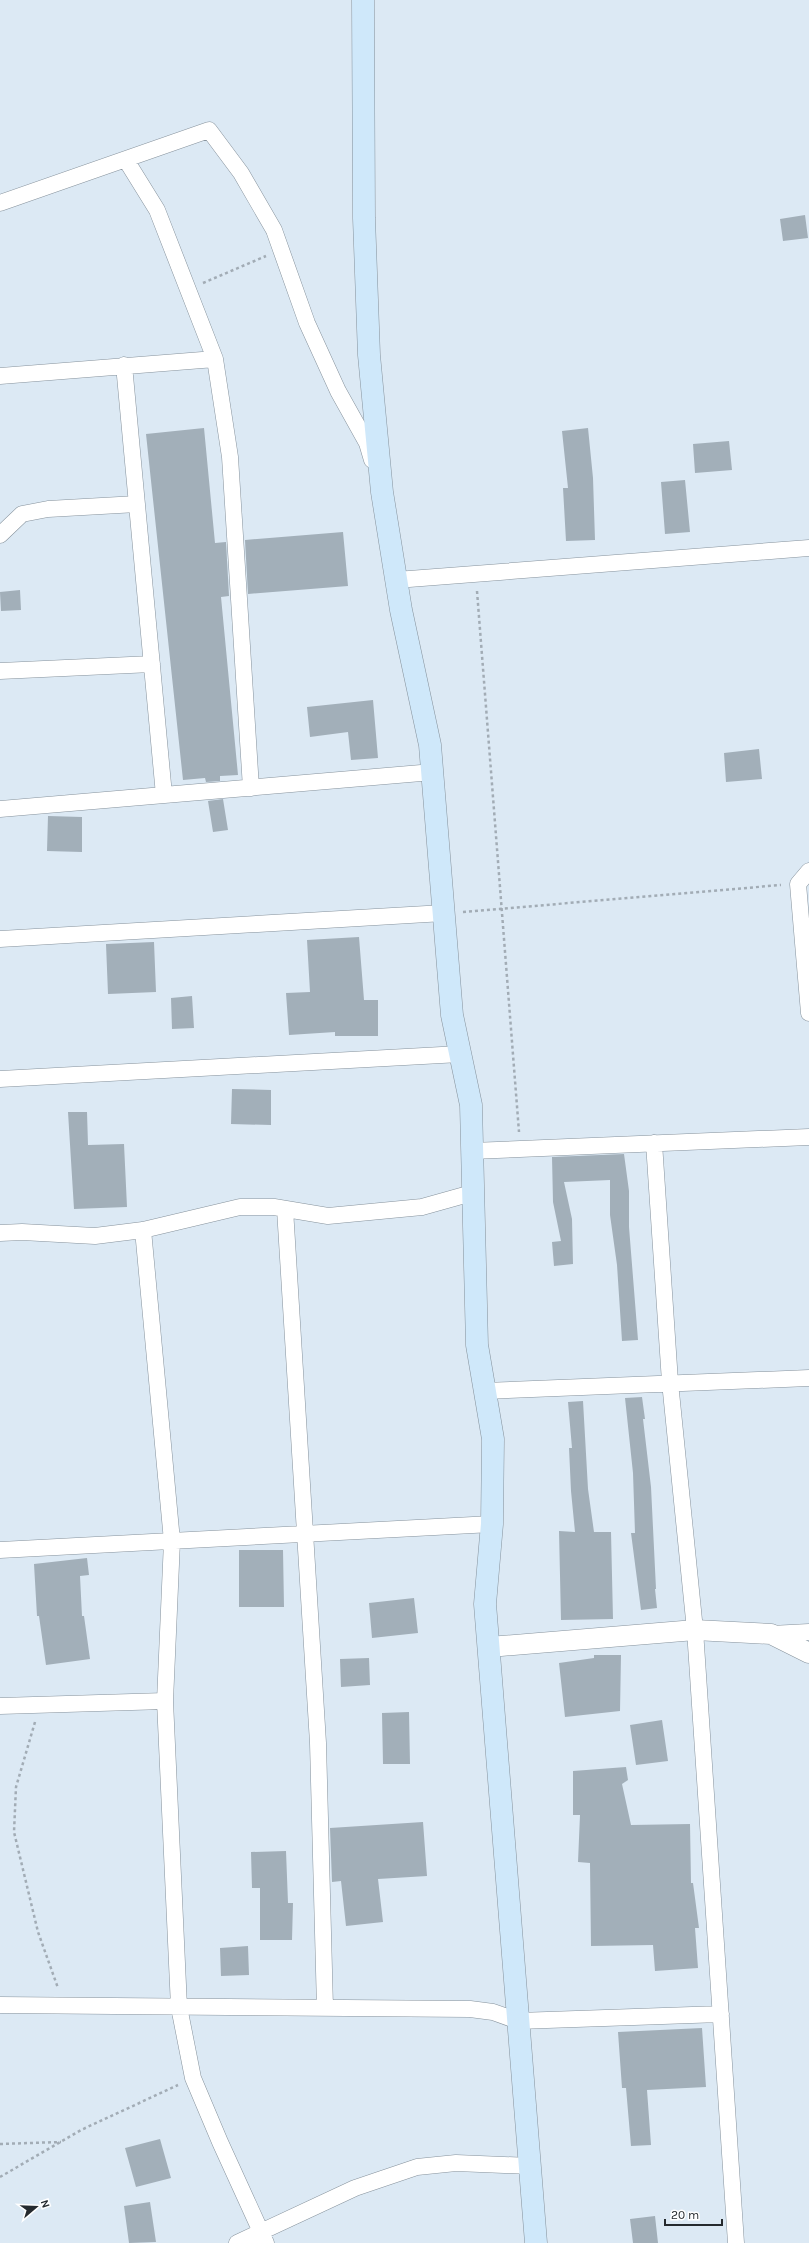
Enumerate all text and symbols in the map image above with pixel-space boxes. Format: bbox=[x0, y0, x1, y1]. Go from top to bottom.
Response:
north arrow bbox=[16, 2187, 56, 2227]
text: N bbox=[38, 2198, 52, 2210]
scale bar bbox=[665, 2201, 722, 2227]
text: 20 m bbox=[671, 2208, 699, 2222]

